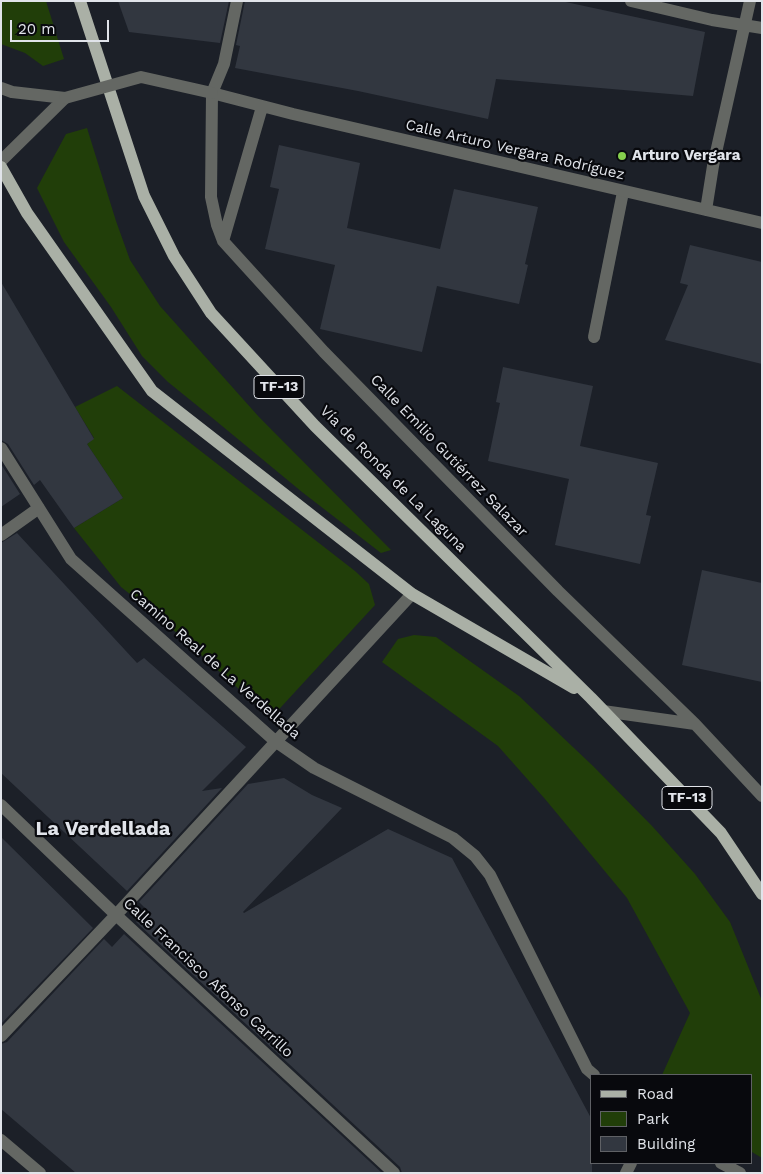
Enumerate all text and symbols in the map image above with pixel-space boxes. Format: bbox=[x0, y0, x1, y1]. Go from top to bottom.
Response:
scale bar bbox=[12, 10, 111, 42]
text: 20 m bbox=[18, 20, 56, 38]
street label: Calle Arturo Vergara Rodríguez bbox=[404, 116, 626, 184]
place label: Arturo Vergara bbox=[632, 147, 740, 165]
marker: Arturo Vergara bbox=[616, 150, 628, 162]
street label: Calle Emilio Gutiérrez Salazar bbox=[367, 371, 531, 541]
road number: TF-13 bbox=[254, 376, 304, 398]
street label: Vía de Ronda de La Laguna bbox=[316, 402, 470, 556]
street label: Camino Real de La Verdellada bbox=[126, 585, 304, 743]
road number: TF-13 bbox=[662, 786, 712, 810]
district label: La Verdellada bbox=[36, 817, 170, 841]
street label: Calle Francisco Afonso Carrillo bbox=[119, 895, 297, 1061]
legend bbox=[590, 1074, 753, 1164]
text: Road bbox=[637, 1085, 674, 1103]
text: Park bbox=[637, 1110, 669, 1128]
text: Building bbox=[637, 1135, 695, 1153]

